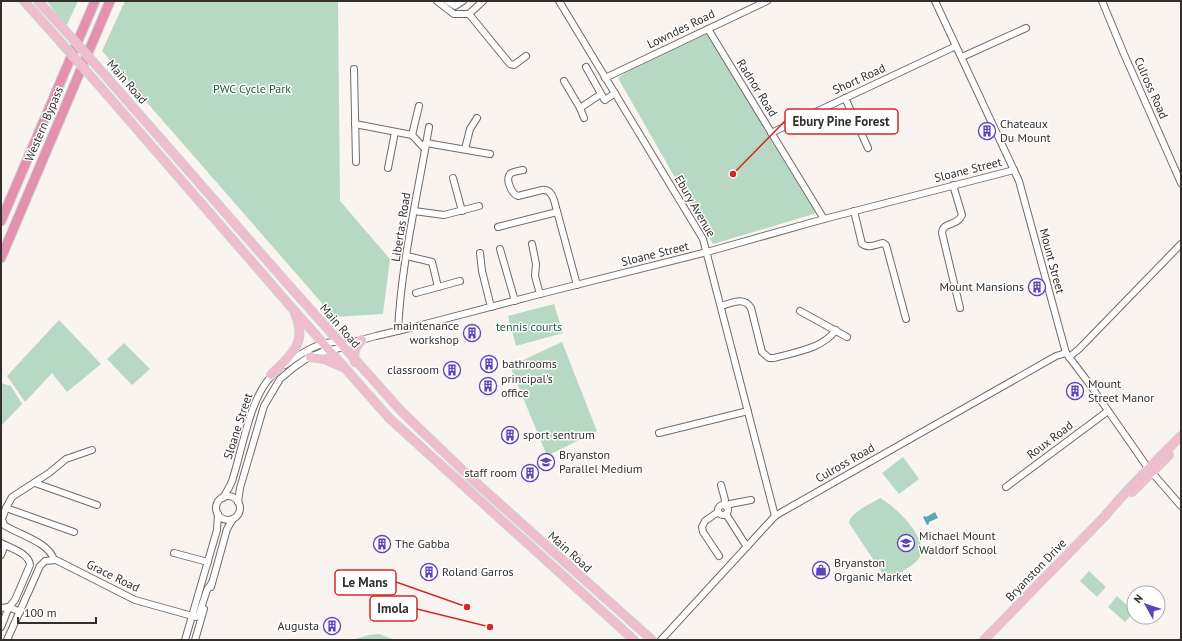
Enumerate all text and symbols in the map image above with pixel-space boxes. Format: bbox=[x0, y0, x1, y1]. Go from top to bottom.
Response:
street label: Lowndes Road bbox=[645, 6, 717, 51]
street label: Culross Road bbox=[1131, 55, 1172, 121]
street label: Main Road bbox=[104, 56, 151, 107]
street label: Radnor Road bbox=[734, 56, 781, 119]
street label: Short Road bbox=[830, 60, 888, 97]
park label: PWC Cycle Park bbox=[213, 81, 291, 96]
street label: Western Bypass bbox=[21, 84, 66, 163]
callout: Ebury Pine Forest bbox=[785, 109, 898, 134]
text: Ebury Pine Forest bbox=[792, 113, 890, 130]
place label: Chateaux Du Mount bbox=[1000, 116, 1051, 145]
building icon: Chateaux Du Mount bbox=[977, 121, 997, 141]
street label: Sloane Street bbox=[933, 154, 1003, 185]
street label: Ebury Avenue bbox=[672, 172, 719, 239]
street label: Libertas Road bbox=[388, 191, 413, 263]
street label: Mount Street bbox=[1037, 227, 1068, 295]
street label: Sloane Street bbox=[620, 238, 690, 269]
building icon: Mount Mansions bbox=[1027, 277, 1047, 297]
place label: Mount Mansions bbox=[939, 279, 1024, 294]
street label: Main Road bbox=[317, 300, 364, 351]
place label: maintenance workshop bbox=[393, 318, 459, 347]
park label: tennis courts bbox=[496, 319, 562, 334]
building icon: maintenance workshop bbox=[462, 323, 482, 343]
building icon: bathrooms bbox=[479, 354, 499, 374]
place label: bathrooms bbox=[502, 356, 557, 371]
building icon: classroom bbox=[442, 360, 462, 380]
place label: classroom bbox=[387, 362, 439, 377]
place label: principal's office bbox=[501, 371, 553, 400]
building icon: principal's office bbox=[478, 376, 498, 396]
place label: Mount Street Manor bbox=[1088, 376, 1154, 405]
building icon: Mount Street Manor bbox=[1065, 381, 1085, 401]
street label: Sloane Street bbox=[220, 391, 255, 461]
street label: Roux Road bbox=[1024, 417, 1076, 462]
building icon: sport sentrum bbox=[500, 425, 520, 445]
place label: sport sentrum bbox=[523, 427, 595, 442]
street label: Culross Road bbox=[812, 440, 877, 486]
place label: Bryanston Parallel Medium bbox=[559, 447, 643, 476]
school or university icon: Bryanston Parallel Medium bbox=[536, 452, 556, 472]
building icon: staff room bbox=[520, 463, 540, 483]
place label: staff room bbox=[464, 465, 517, 480]
street label: Main Road bbox=[545, 528, 595, 575]
place label: Michael Mount Waldorf School bbox=[919, 528, 997, 557]
school or university icon: Michael Mount Waldorf School bbox=[896, 533, 916, 553]
building icon: The Gabba bbox=[372, 534, 392, 554]
street label: Bryanston Drive bbox=[1002, 535, 1069, 604]
place label: The Gabba bbox=[395, 536, 450, 551]
place label: Bryanston Organic Market bbox=[834, 555, 912, 584]
street label: Grace Road bbox=[84, 556, 142, 595]
shop icon: Bryanston Organic Market bbox=[811, 560, 831, 580]
building icon: Roland Garros bbox=[419, 562, 439, 582]
place label: Roland Garros bbox=[442, 564, 514, 579]
callout: Le Mans bbox=[335, 570, 396, 595]
text: Le Mans bbox=[342, 574, 388, 591]
north arrow bbox=[1126, 585, 1166, 625]
text: N bbox=[1131, 591, 1146, 606]
callout: Imola bbox=[370, 596, 417, 621]
scale bar bbox=[18, 599, 96, 625]
text: Imola bbox=[377, 600, 409, 617]
text: 100 m bbox=[24, 605, 57, 620]
building icon: Augusta bbox=[322, 616, 342, 636]
place label: Augusta bbox=[278, 618, 319, 633]

